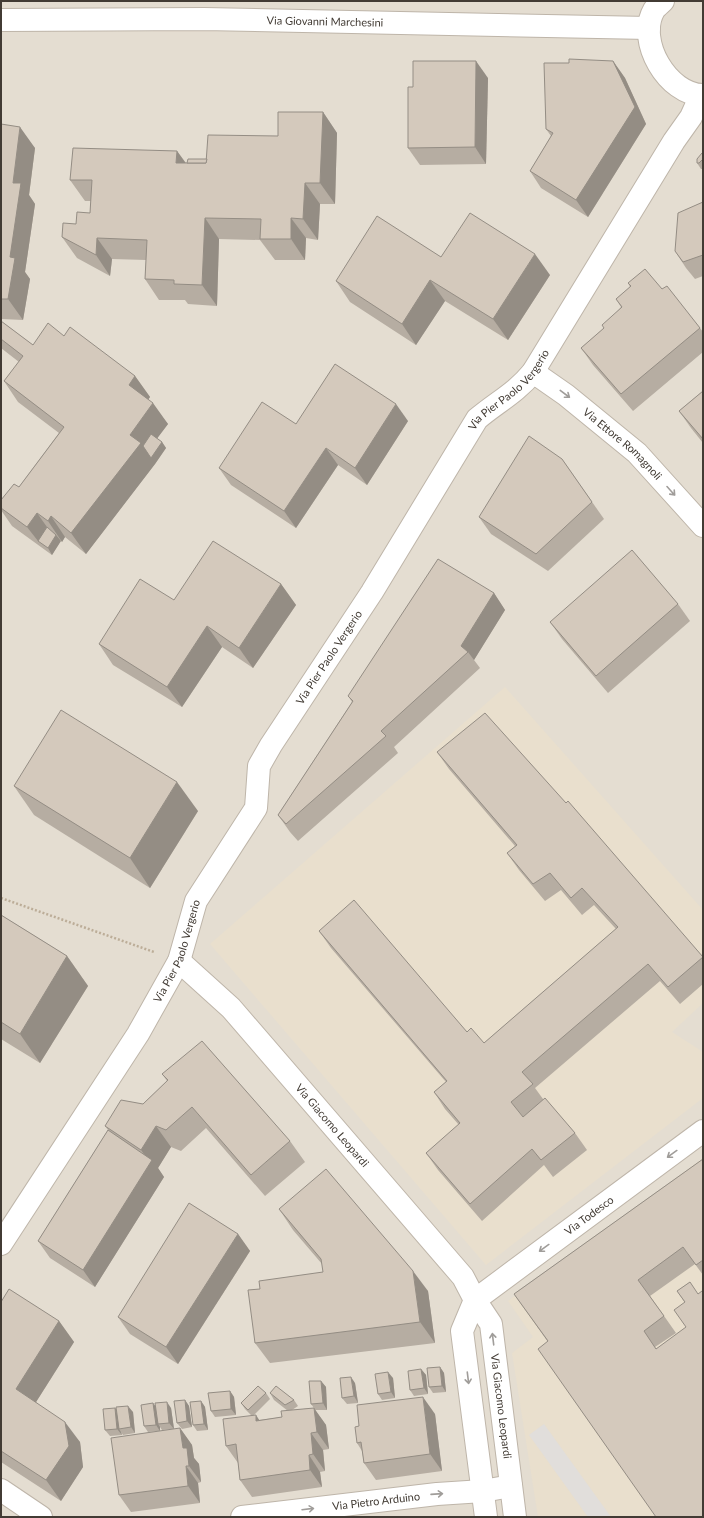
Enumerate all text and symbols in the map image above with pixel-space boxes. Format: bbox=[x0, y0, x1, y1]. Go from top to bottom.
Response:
street label: Via Giovanni Marchesini bbox=[267, 13, 384, 29]
street label: Via Pier Paolo Vergerio bbox=[465, 347, 551, 432]
one-way arrow bbox=[559, 390, 570, 399]
street label: Via Ettore Romagnoli bbox=[581, 405, 665, 482]
one-way arrow bbox=[667, 486, 676, 496]
street label: Via Pier Paolo Vergerio bbox=[293, 607, 364, 706]
street label: Via Pier Paolo Vergerio bbox=[150, 898, 202, 1005]
street label: Via Giacomo Leopardi bbox=[293, 1081, 372, 1169]
one-way arrow bbox=[666, 1150, 677, 1158]
street label: Via Todesco bbox=[562, 1193, 616, 1237]
one-way arrow bbox=[539, 1244, 550, 1252]
one-way arrow bbox=[489, 1333, 497, 1346]
street label: Via Giacomo Leopardi bbox=[489, 1353, 515, 1460]
one-way arrow bbox=[464, 1371, 472, 1384]
street label: Via Pietro Arduino bbox=[331, 1489, 421, 1512]
one-way arrow bbox=[430, 1491, 443, 1498]
one-way arrow bbox=[301, 1505, 314, 1513]

